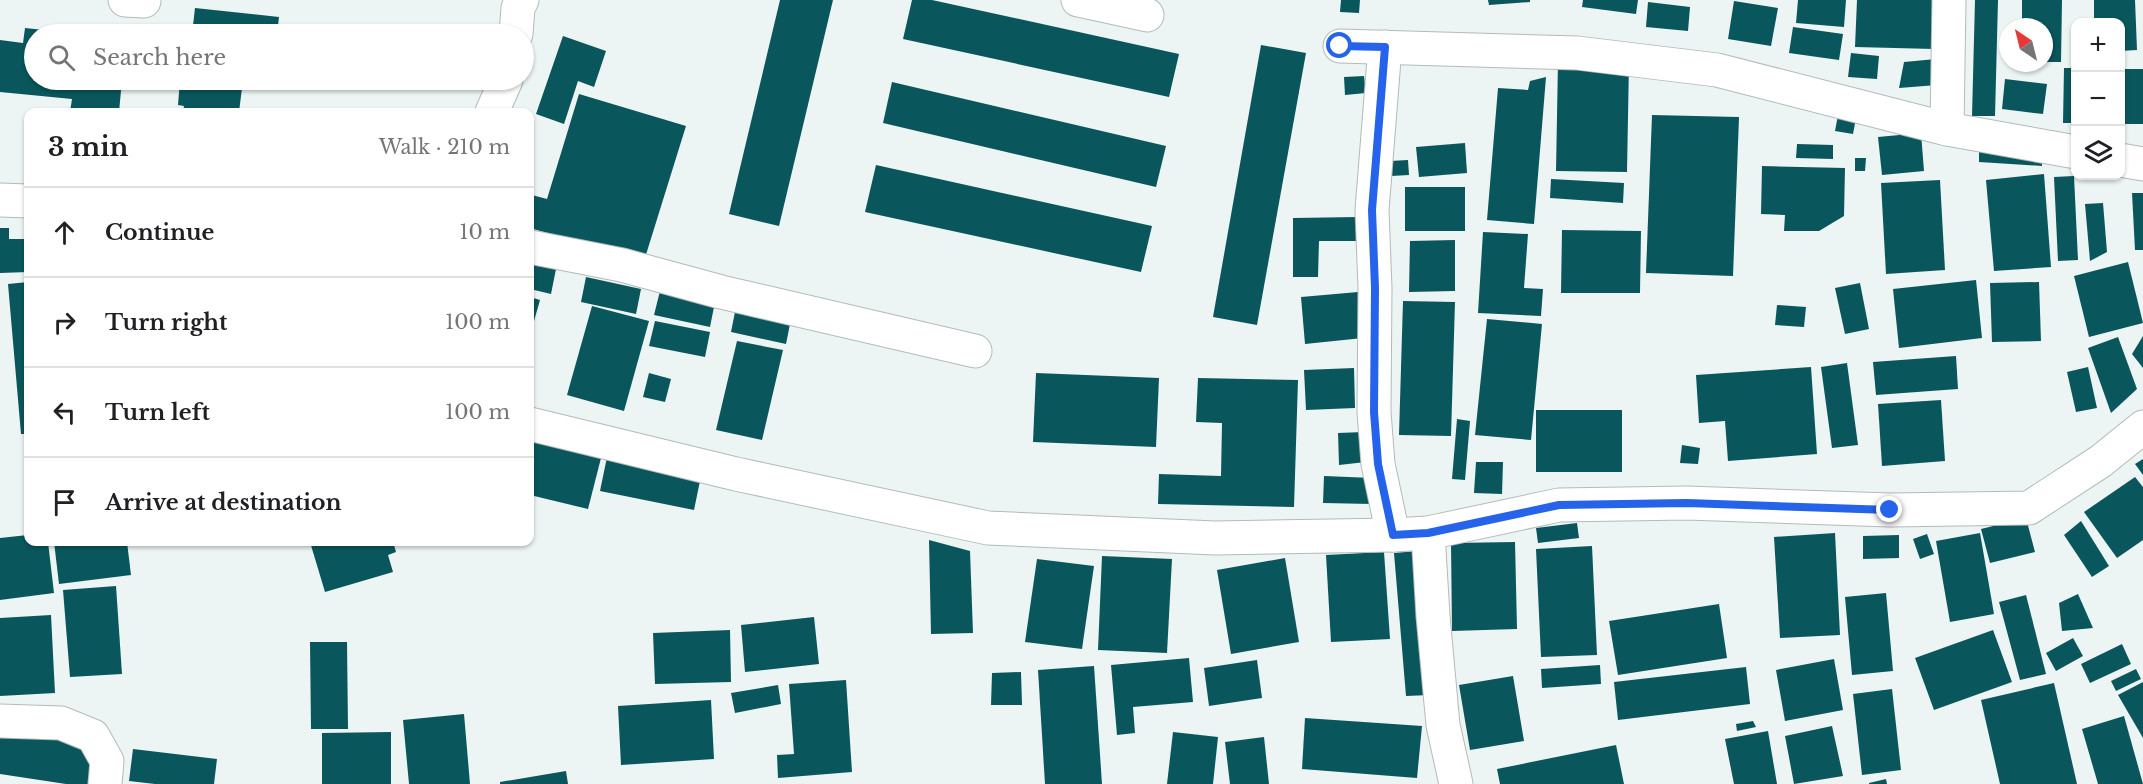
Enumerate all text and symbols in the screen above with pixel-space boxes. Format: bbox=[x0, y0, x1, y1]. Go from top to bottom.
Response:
north arrow bbox=[1999, 18, 2053, 72]
map controls bbox=[2071, 18, 2125, 180]
button: + bbox=[2071, 18, 2125, 72]
search box bbox=[24, 24, 534, 90]
route start bbox=[1326, 32, 1352, 58]
icon: search bbox=[45, 41, 78, 74]
text: Search here bbox=[93, 44, 226, 71]
button: − bbox=[2071, 72, 2125, 126]
button: layers bbox=[2071, 126, 2125, 180]
text: 3 min bbox=[48, 131, 129, 163]
text: Walk · 210 m bbox=[379, 135, 510, 159]
icon: ahead bbox=[48, 216, 81, 249]
text: Continue bbox=[105, 219, 214, 246]
text: 10 m bbox=[460, 220, 510, 244]
icon: right bbox=[48, 306, 81, 339]
text: Turn right bbox=[105, 309, 227, 336]
text: 100 m bbox=[445, 310, 510, 334]
icon: left bbox=[48, 396, 81, 429]
text: Turn left bbox=[105, 399, 210, 426]
text: 100 m bbox=[445, 400, 510, 424]
icon: arrive bbox=[48, 486, 81, 519]
text: Arrive at destination bbox=[105, 489, 342, 516]
route end bbox=[1876, 496, 1902, 522]

